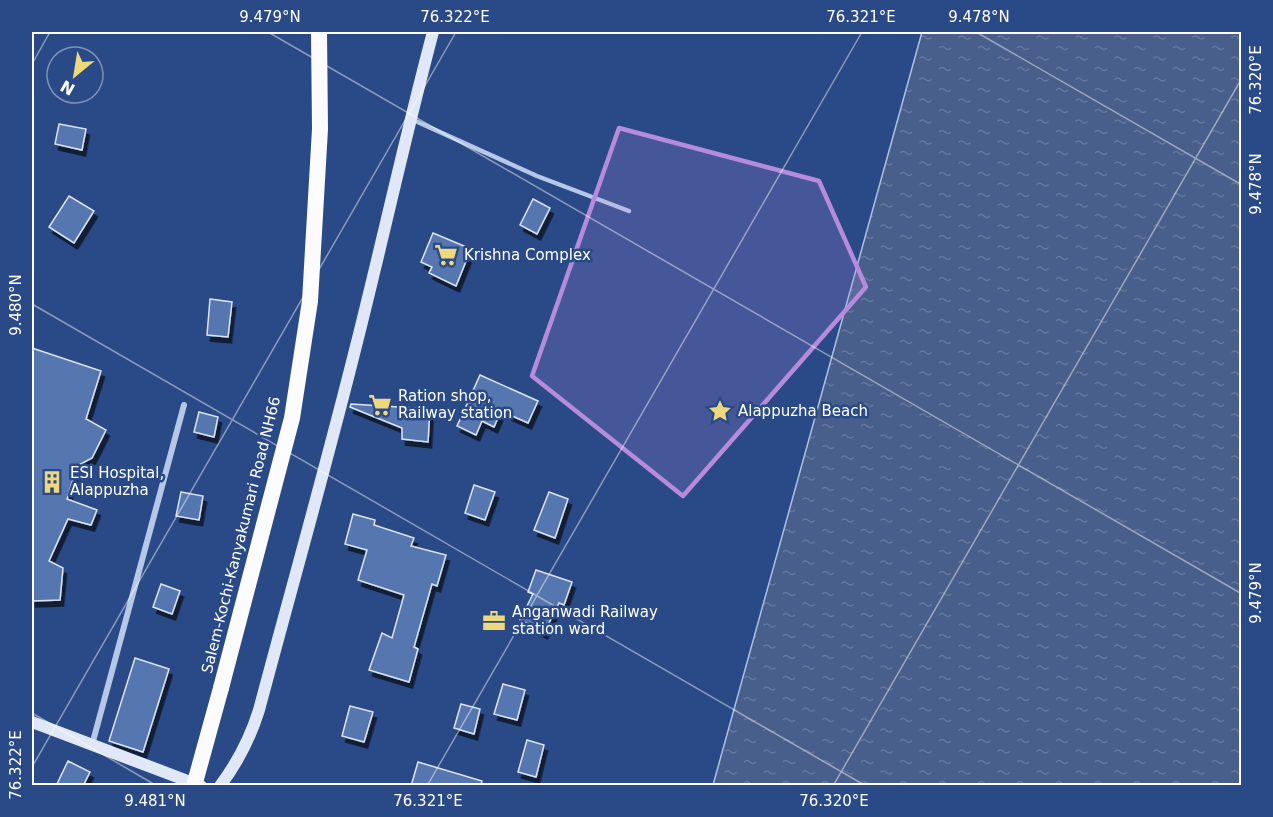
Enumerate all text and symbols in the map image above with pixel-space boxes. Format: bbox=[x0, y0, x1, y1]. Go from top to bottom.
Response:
text: 9.479°N bbox=[239, 8, 301, 26]
text: 76.322°E bbox=[420, 8, 490, 26]
text: 76.321°E bbox=[826, 8, 896, 26]
text: 9.478°N bbox=[948, 8, 1010, 26]
north arrow bbox=[45, 45, 105, 105]
text: 76.320°E bbox=[1247, 45, 1265, 115]
text: N bbox=[57, 76, 78, 99]
text: 9.478°N bbox=[1247, 153, 1265, 215]
supermarket icon: Krishna Complex bbox=[433, 242, 459, 268]
place label: Krishna Complex bbox=[464, 246, 591, 264]
text: 9.480°N bbox=[7, 274, 25, 336]
place label: Ration shop, Railway station bbox=[398, 387, 512, 422]
supermarket icon: Ration shop, Railway station bbox=[367, 392, 393, 418]
street label: Salem-Kochi-Kanyakumari Road NH66 bbox=[198, 395, 284, 675]
place icon: Alappuzha Beach bbox=[707, 398, 733, 424]
place label: Alappuzha Beach bbox=[738, 402, 868, 420]
place label: ESI Hospital, Alappuzha bbox=[70, 464, 164, 499]
building icon: ESI Hospital, Alappuzha bbox=[39, 469, 65, 495]
text: 9.479°N bbox=[1247, 562, 1265, 624]
place label: Anganwadi Railway station ward bbox=[512, 603, 658, 638]
office icon: Anganwadi Railway station ward bbox=[481, 608, 507, 634]
text: 76.322°E bbox=[7, 730, 25, 800]
text: 9.481°N bbox=[124, 792, 186, 810]
text: 76.321°E bbox=[393, 792, 463, 810]
text: 76.320°E bbox=[799, 792, 869, 810]

